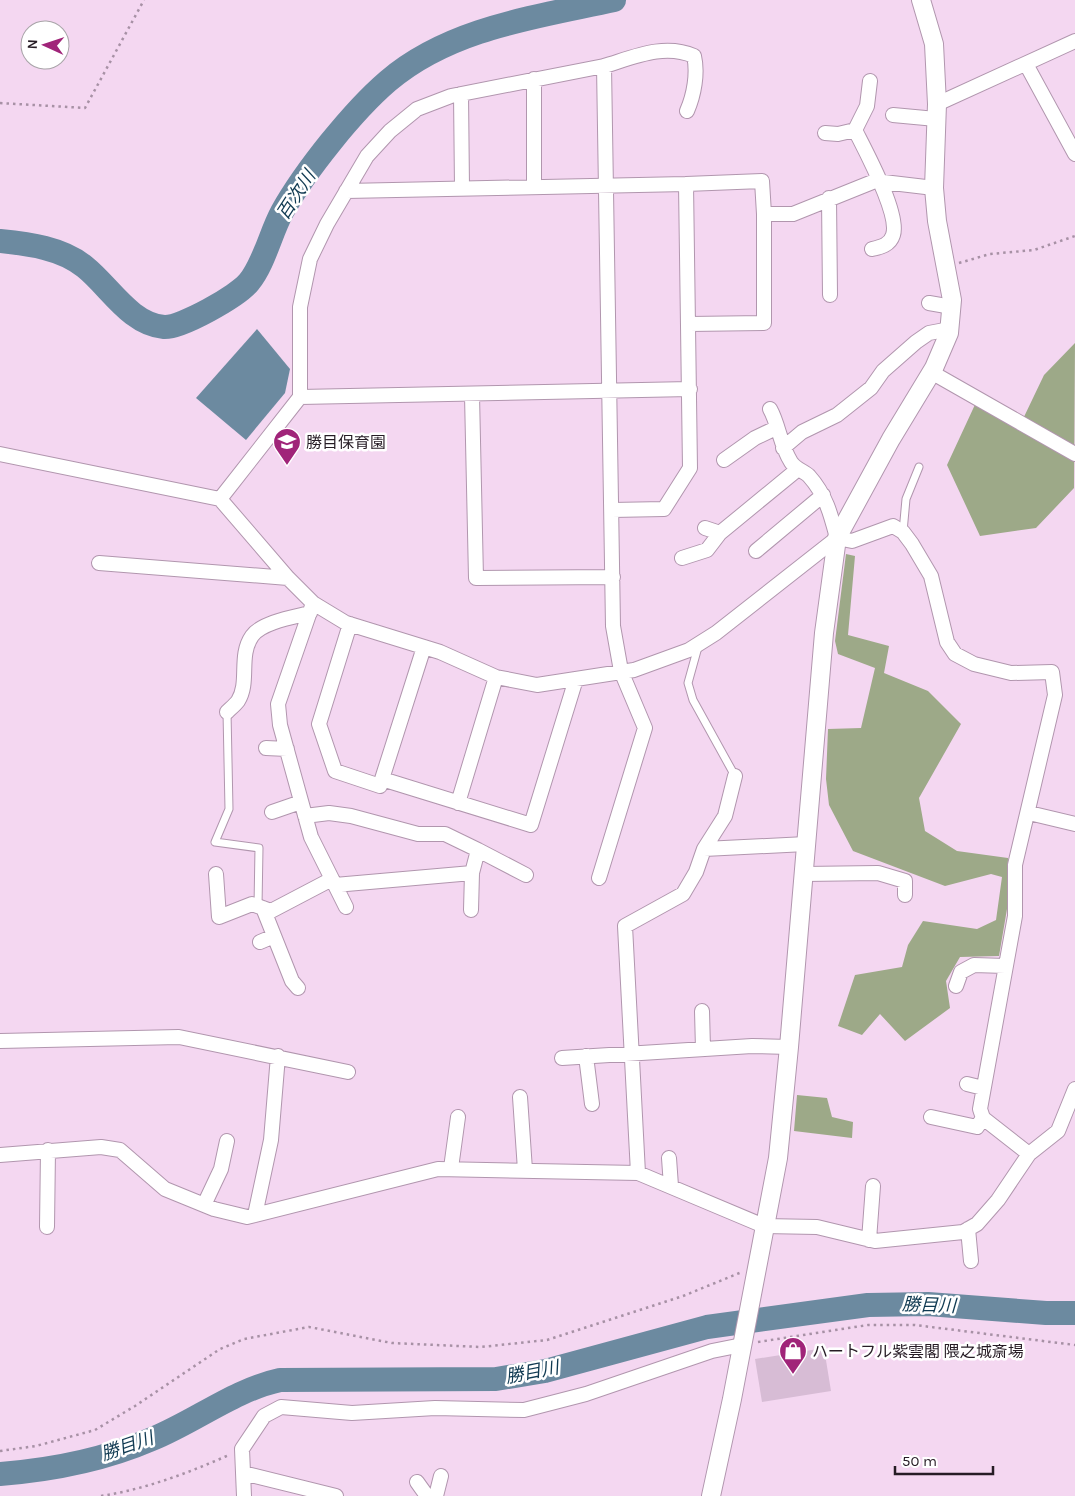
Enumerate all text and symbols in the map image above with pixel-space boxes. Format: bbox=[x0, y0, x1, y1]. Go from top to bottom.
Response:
north arrow bbox=[20, 20, 70, 70]
text: N bbox=[24, 39, 41, 50]
water label: 百次川 bbox=[272, 165, 321, 224]
school or university icon: 勝目保育園 bbox=[272, 427, 302, 466]
place label: 勝目保育園 bbox=[306, 433, 386, 452]
water label: 勝目川 bbox=[902, 1293, 958, 1317]
shop icon: ハートフル紫雲閣 隈之城斎場 bbox=[778, 1336, 808, 1375]
place label: ハートフル紫雲閣 隈之城斎場 bbox=[812, 1342, 1024, 1361]
water label: 勝目川 bbox=[503, 1356, 563, 1388]
water label: 勝目川 bbox=[98, 1426, 158, 1465]
scale bar bbox=[895, 1444, 992, 1476]
text: 50 m bbox=[902, 1452, 937, 1470]

